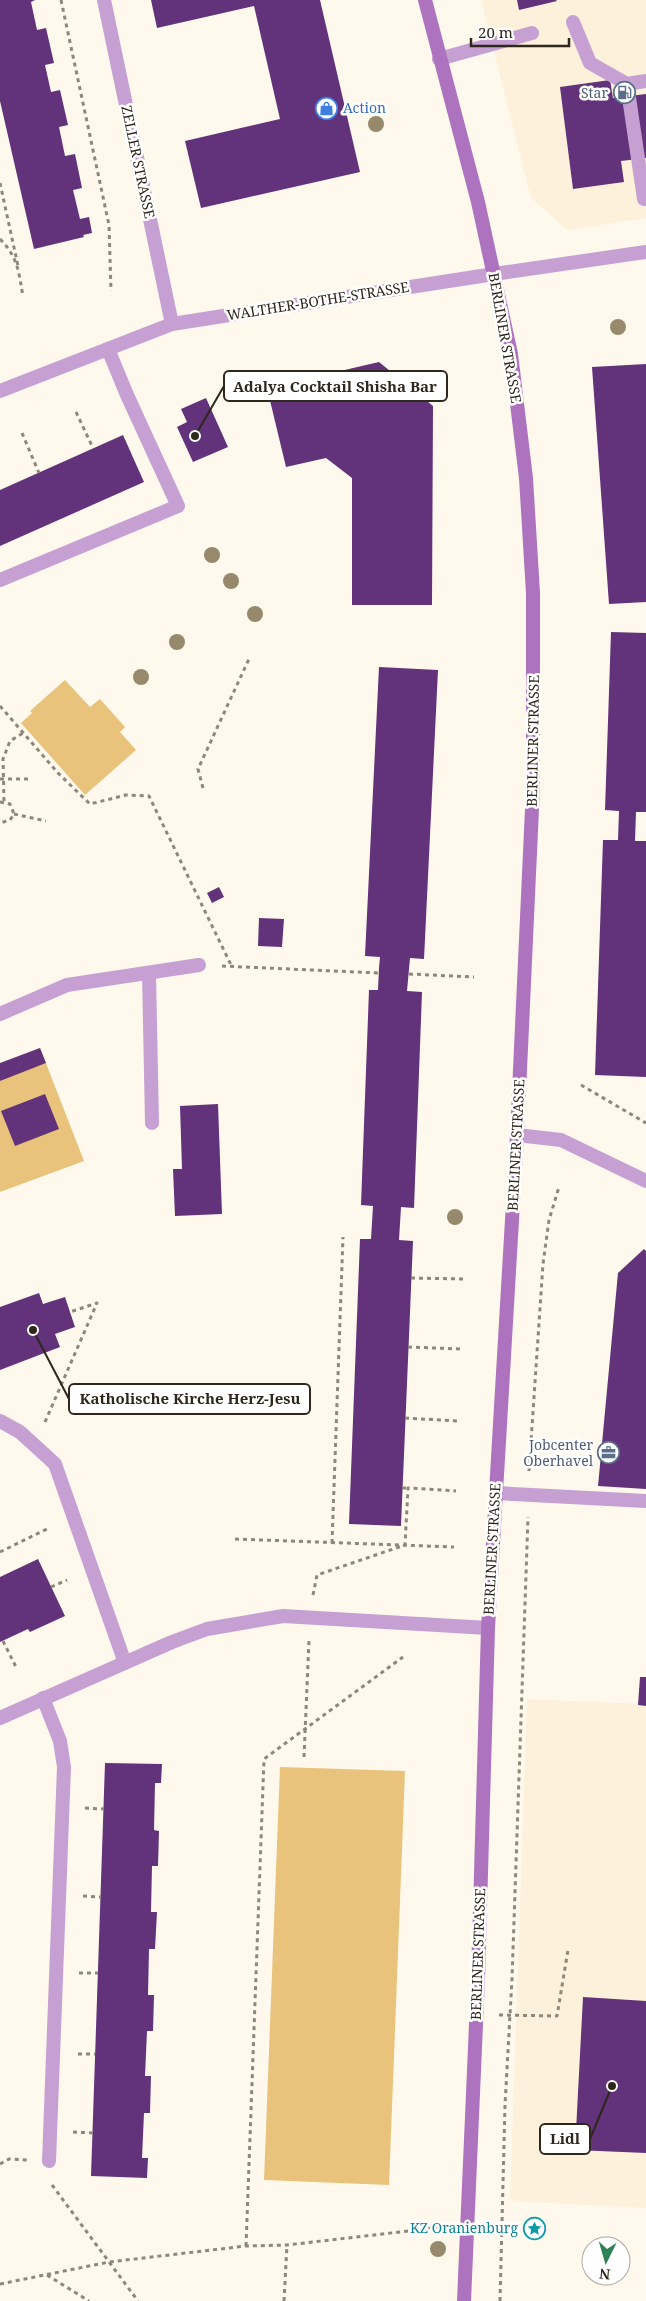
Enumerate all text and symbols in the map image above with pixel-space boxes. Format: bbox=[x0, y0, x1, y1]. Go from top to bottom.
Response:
scale bar bbox=[471, 15, 568, 47]
text: 20 m bbox=[478, 22, 513, 42]
fuel station icon: Star bbox=[612, 81, 636, 105]
place label: Star bbox=[581, 83, 608, 102]
shop icon: Action bbox=[315, 96, 339, 120]
place label: Action bbox=[343, 98, 386, 117]
street label: ZELLER STRASSE bbox=[117, 104, 160, 220]
street label: BERLINER STRASSE bbox=[485, 271, 526, 405]
street label: WALTHER-BOTHE-STRASSE bbox=[225, 277, 411, 324]
callout: Adalya Cocktail Shisha Bar bbox=[224, 371, 447, 401]
text: Adalya Cocktail Shisha Bar bbox=[233, 376, 437, 396]
street label: BERLINER STRASSE bbox=[522, 675, 543, 807]
street label: BERLINER STRASSE bbox=[503, 1078, 528, 1211]
callout: Katholische Kirche Herz-Jesu bbox=[69, 1384, 310, 1414]
text: Katholische Kirche Herz-Jesu bbox=[79, 1388, 301, 1408]
place label: Jobcenter Oberhavel bbox=[523, 1435, 594, 1470]
office icon: Jobcenter Oberhavel bbox=[597, 1441, 621, 1465]
street label: BERLINER STRASSE bbox=[479, 1482, 504, 1615]
street label: BERLINER STRASSE bbox=[466, 1887, 489, 2020]
callout: Lidl bbox=[540, 2124, 590, 2154]
text: Lidl bbox=[550, 2128, 581, 2148]
place icon: KZ Oranienburg bbox=[522, 2216, 546, 2240]
place label: KZ Oranienburg bbox=[410, 2218, 518, 2237]
north arrow bbox=[581, 2236, 631, 2286]
text: N bbox=[598, 2265, 611, 2284]

